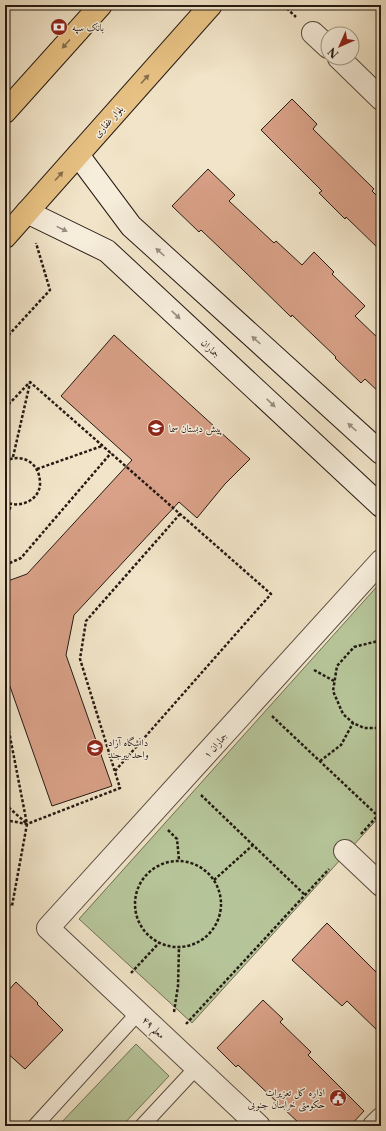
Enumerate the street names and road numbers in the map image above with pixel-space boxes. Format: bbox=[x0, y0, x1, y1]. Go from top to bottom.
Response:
street label: بلوار غفاری bbox=[91, 102, 126, 140]
street label: جماران bbox=[198, 336, 223, 360]
street label: جماران ۱ bbox=[201, 730, 230, 761]
street label: معلم ۴۹ bbox=[137, 1013, 168, 1044]

